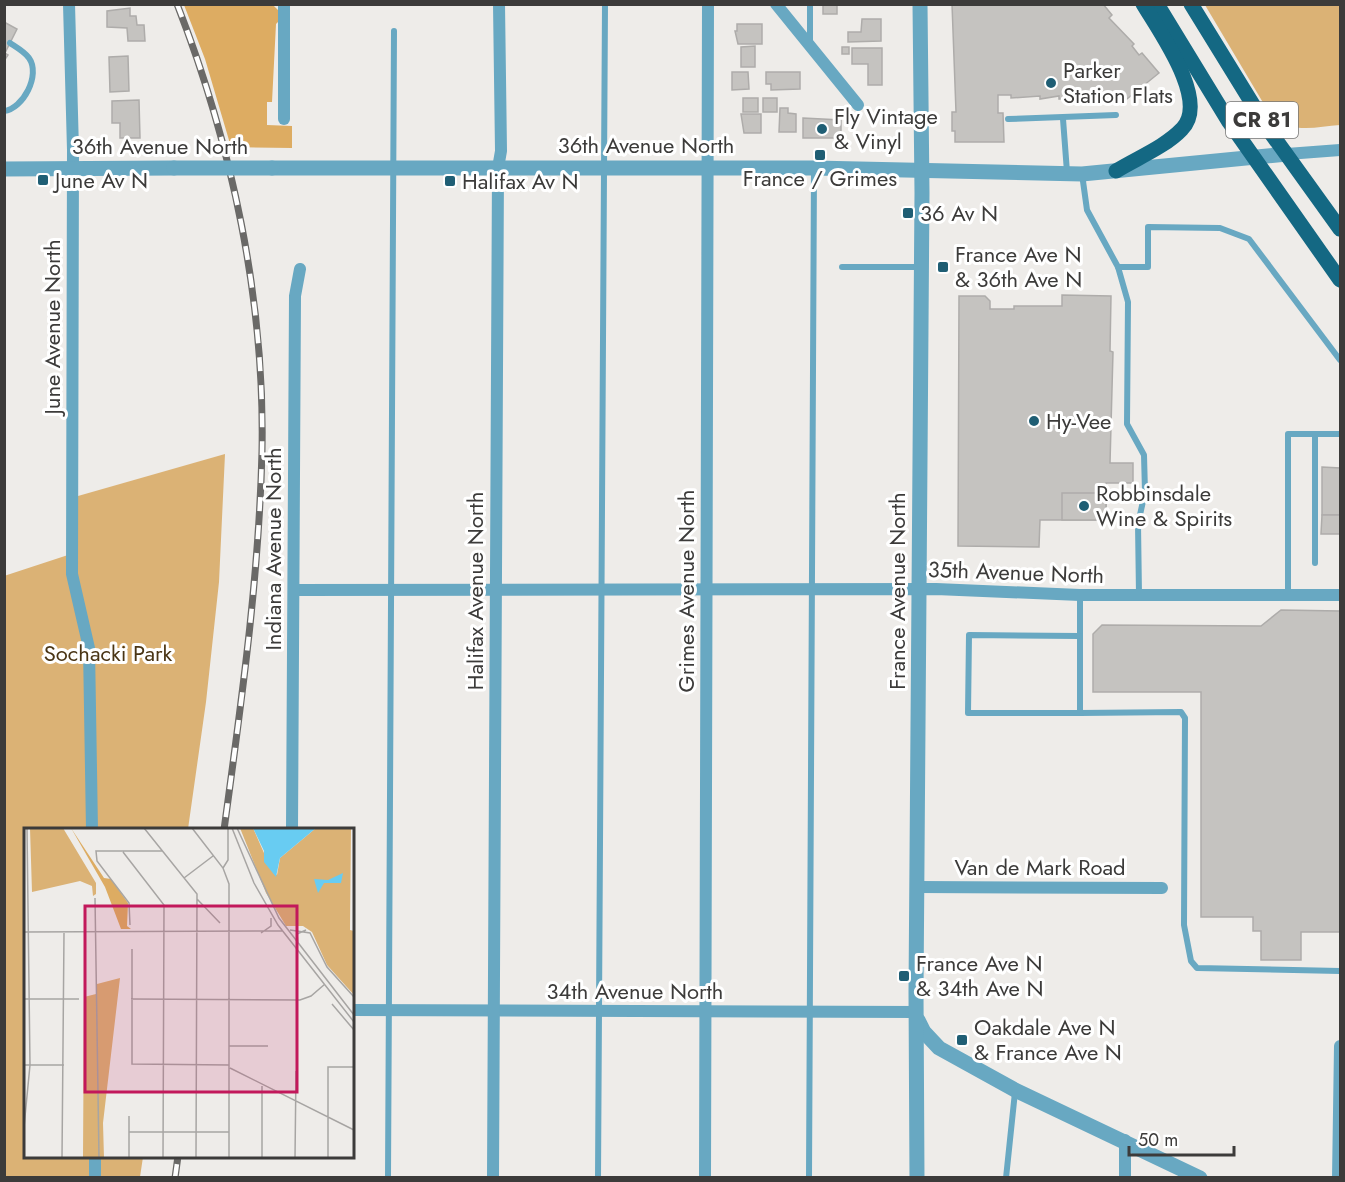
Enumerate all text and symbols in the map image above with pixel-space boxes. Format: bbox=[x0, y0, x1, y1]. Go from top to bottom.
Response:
place label: Parker Station Flats bbox=[1063, 54, 1173, 111]
marker: Parker Station Flats bbox=[1044, 76, 1058, 90]
place label: Fly Vintage & Vinyl bbox=[834, 100, 938, 157]
road number: CR 81 bbox=[1226, 102, 1298, 138]
marker: Fly Vintage & Vinyl bbox=[815, 122, 829, 136]
street label: 36th Avenue North bbox=[558, 129, 734, 161]
street label: 36th Avenue North bbox=[72, 130, 248, 162]
marker: France / Grimes bbox=[813, 148, 827, 162]
place label: France / Grimes bbox=[743, 162, 897, 194]
place label: June Av N bbox=[52, 164, 148, 196]
place label: Halifax Av N bbox=[462, 165, 579, 197]
marker: June Av N bbox=[36, 173, 50, 187]
marker: Halifax Av N bbox=[443, 174, 457, 188]
place label: 36 Av N bbox=[920, 197, 998, 229]
marker: 36 Av N bbox=[901, 206, 915, 220]
place label: France Ave N & 36th Ave N bbox=[955, 238, 1082, 295]
street label: June Avenue North bbox=[36, 240, 68, 417]
marker: France Ave N & 36th Ave N bbox=[936, 260, 950, 274]
place label: Hy-Vee bbox=[1046, 405, 1111, 437]
marker: Hy-Vee bbox=[1027, 414, 1041, 428]
street label: Indiana Avenue North bbox=[257, 447, 289, 651]
place label: Robbinsdale Wine & Spirits bbox=[1096, 477, 1232, 534]
street label: Grimes Avenue North bbox=[670, 490, 702, 692]
street label: Halifax Avenue North bbox=[459, 492, 491, 690]
street label: France Avenue North bbox=[881, 492, 913, 690]
marker: Robbinsdale Wine & Spirits bbox=[1077, 499, 1091, 513]
street label: 35th Avenue North bbox=[927, 553, 1105, 591]
park label: Sochacki Park bbox=[44, 637, 173, 669]
inset map bbox=[24, 828, 354, 1158]
street label: Van de Mark Road bbox=[954, 851, 1126, 883]
place label: France Ave N & 34th Ave N bbox=[916, 947, 1043, 1004]
marker: France Ave N & 34th Ave N bbox=[897, 969, 911, 983]
street label: 34th Avenue North bbox=[547, 975, 723, 1007]
place label: Oakdale Ave N & France Ave N bbox=[974, 1011, 1122, 1068]
marker: Oakdale Ave N & France Ave N bbox=[955, 1033, 969, 1047]
scale bar bbox=[1129, 1119, 1234, 1157]
text: 50 m bbox=[1138, 1127, 1178, 1153]

